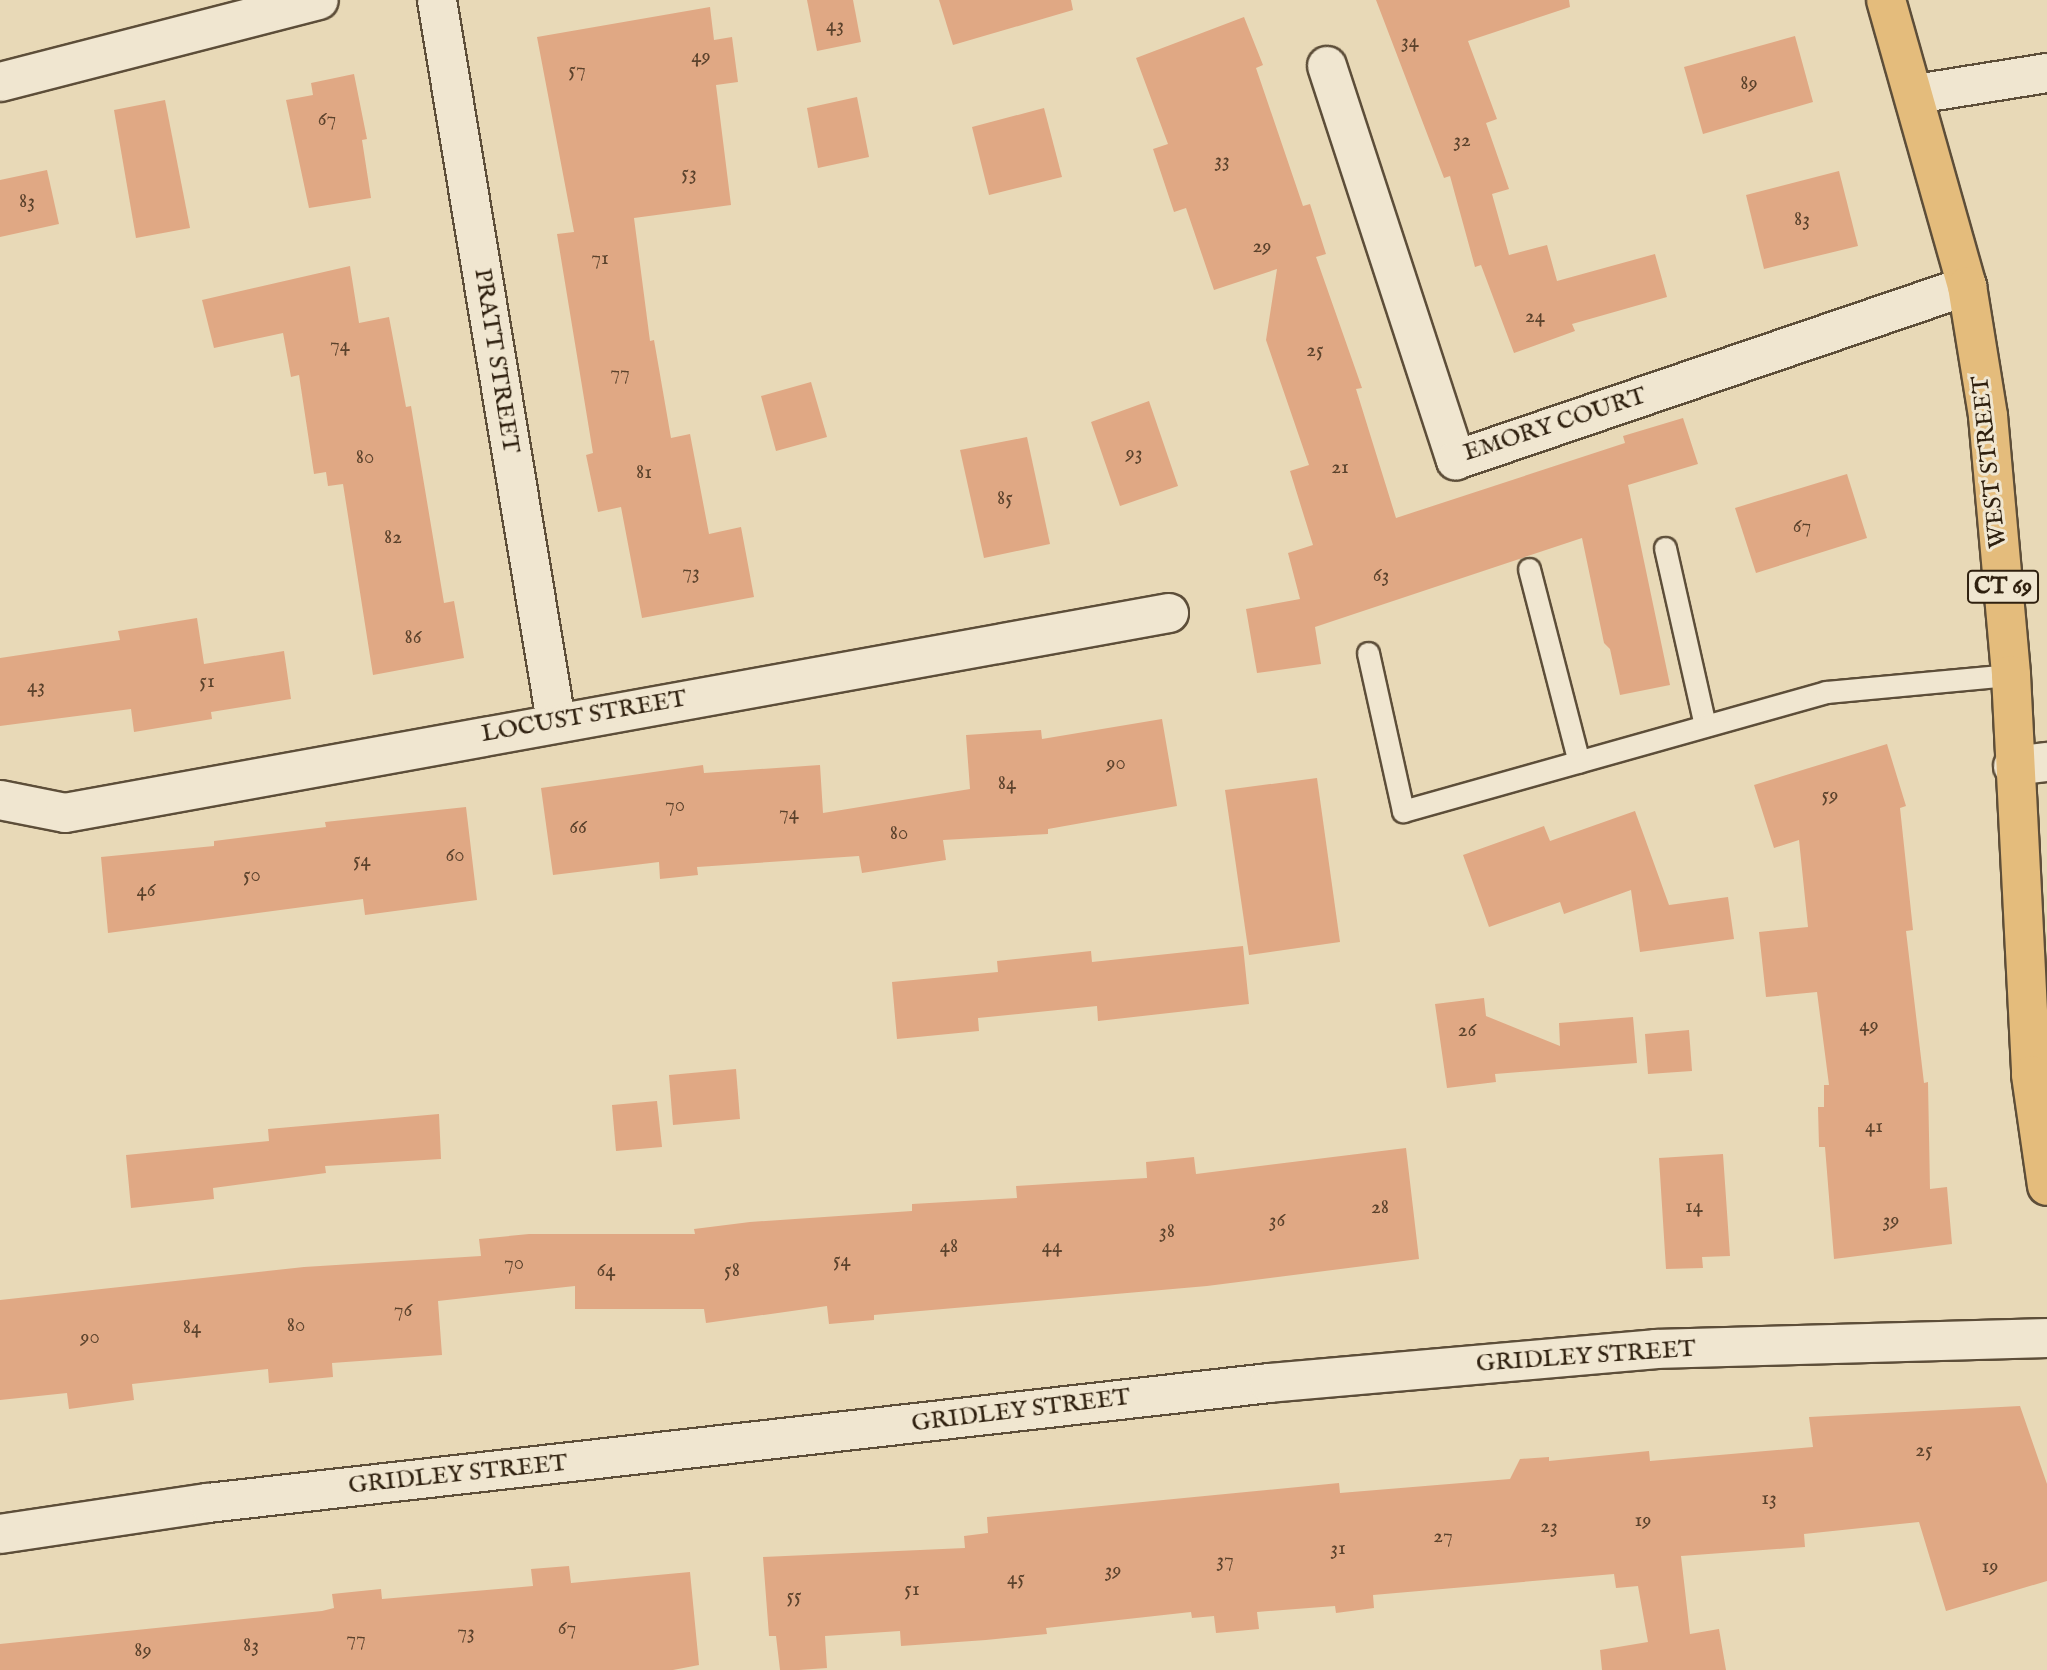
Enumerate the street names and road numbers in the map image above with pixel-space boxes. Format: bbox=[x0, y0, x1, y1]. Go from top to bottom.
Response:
street label: PRATT STREET bbox=[467, 266, 525, 456]
street label: WEST STREET bbox=[1967, 374, 2013, 550]
street label: EMORY COURT bbox=[1460, 382, 1650, 468]
road number: CT 69 bbox=[1966, 568, 2040, 607]
street label: LOCUST STREET bbox=[479, 685, 689, 749]
street label: GRIDLEY STREET bbox=[1475, 1335, 1697, 1379]
street label: GRIDLEY STREET bbox=[910, 1383, 1132, 1439]
street label: GRIDLEY STREET bbox=[347, 1449, 569, 1501]

